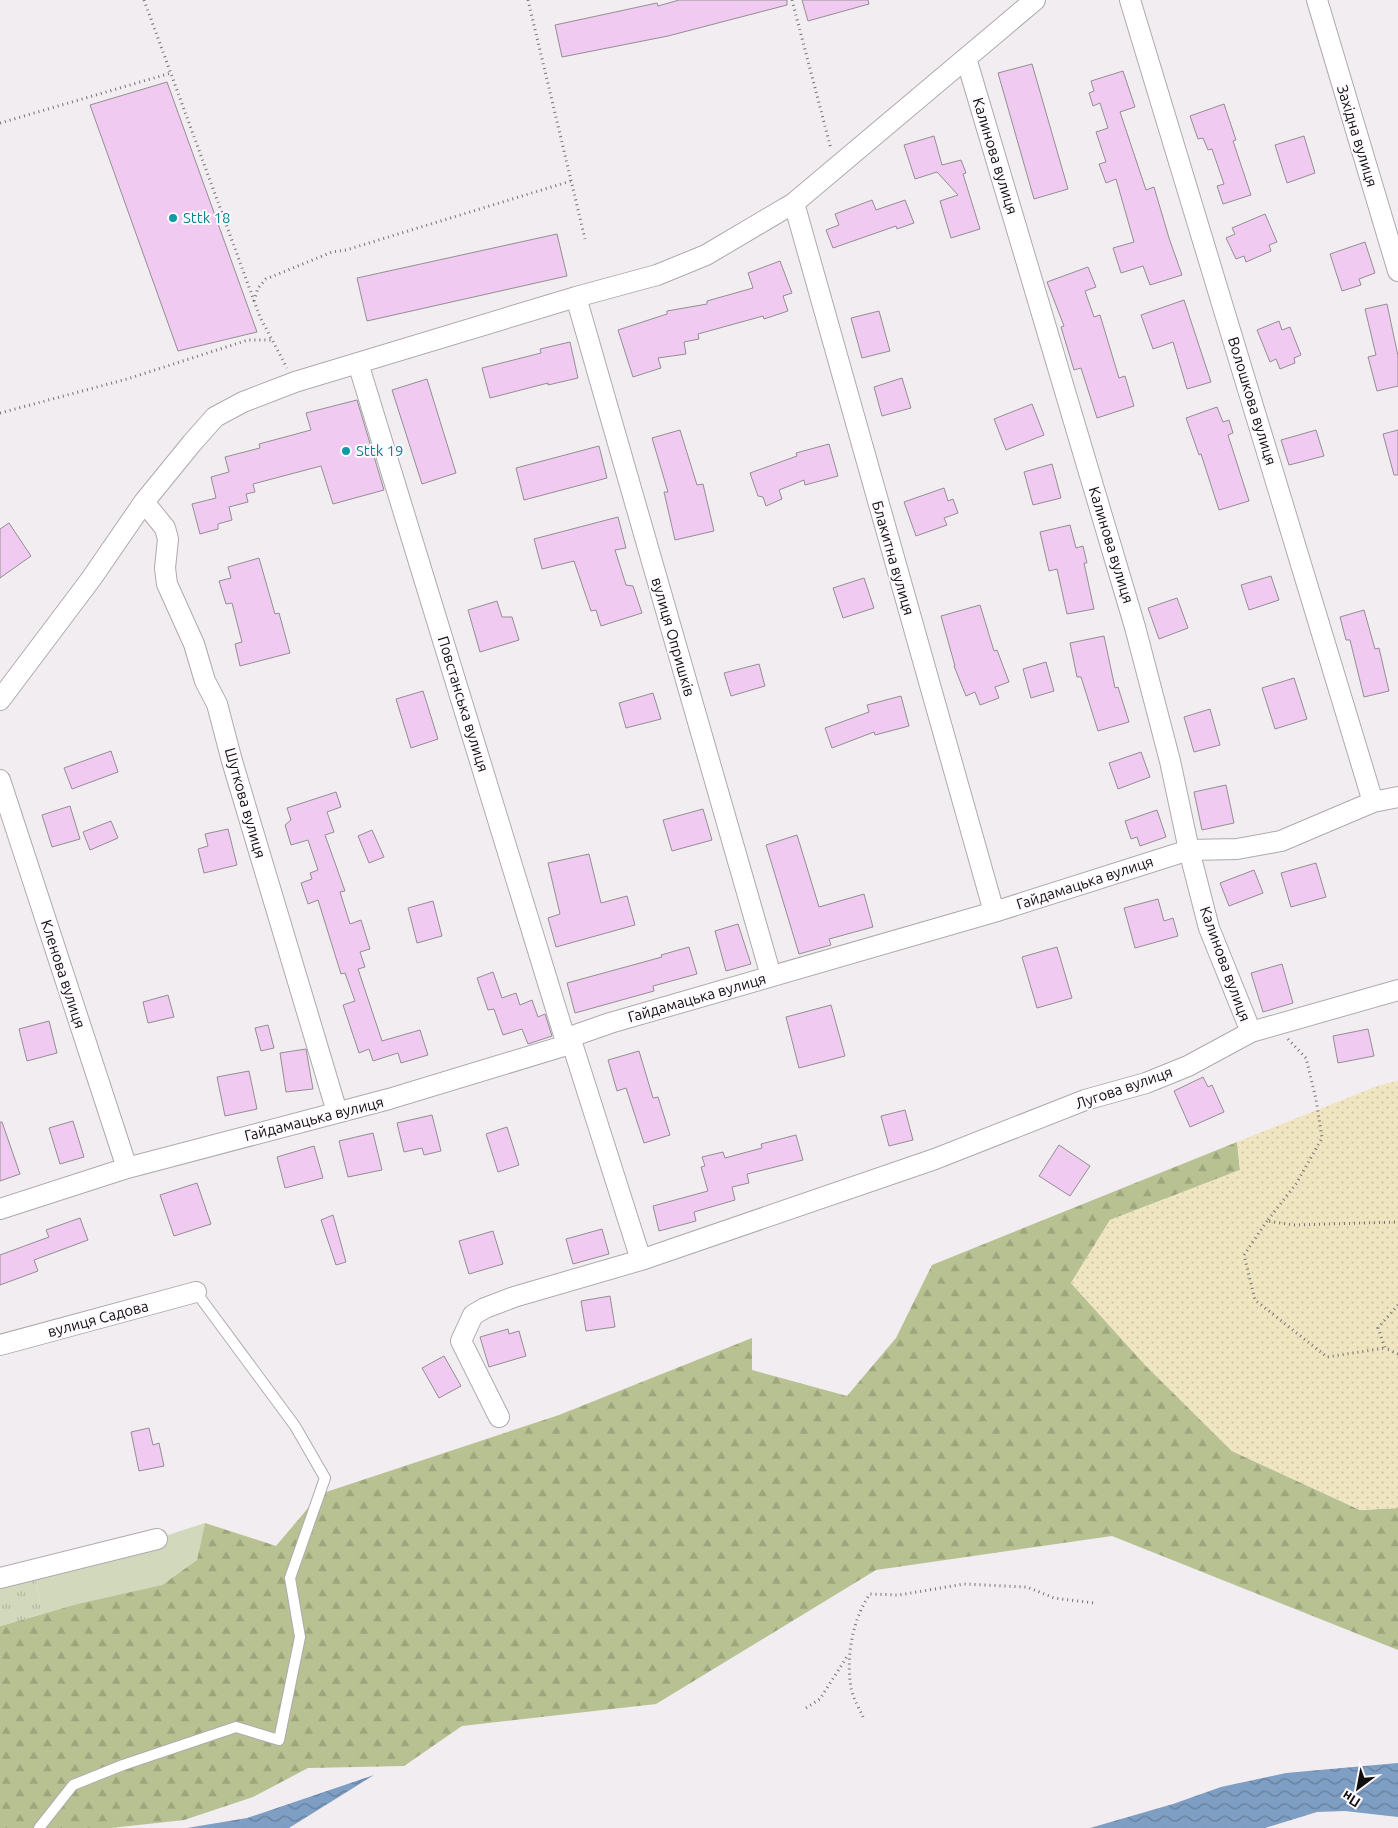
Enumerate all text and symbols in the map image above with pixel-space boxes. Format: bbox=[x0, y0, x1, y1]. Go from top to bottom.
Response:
street label: Західна вулиця bbox=[1334, 83, 1381, 189]
street label: Калинова вулиця bbox=[970, 95, 1021, 216]
place label: Sttk 18 bbox=[183, 209, 231, 226]
marker: Sttk 18 bbox=[167, 212, 179, 224]
street label: Волошкова вулиця bbox=[1225, 335, 1280, 467]
place label: Sttk 19 bbox=[356, 442, 404, 459]
marker: Sttk 19 bbox=[340, 445, 352, 457]
street label: Калинова вулиця bbox=[1086, 484, 1137, 605]
street label: Блакитна вулиця bbox=[869, 499, 918, 617]
street label: вулиця Опришків bbox=[648, 575, 699, 698]
street label: Повстанська вулиця bbox=[435, 634, 492, 774]
street label: Шуткова вулиця bbox=[222, 746, 269, 860]
street label: Гайдамацька вулиця bbox=[1014, 852, 1155, 913]
street label: Калинова вулиця bbox=[1197, 904, 1254, 1024]
street label: Кленова вулиця bbox=[38, 917, 89, 1030]
street label: Гайдамацька вулиця bbox=[626, 970, 768, 1025]
street label: Лугова вулиця bbox=[1073, 1063, 1175, 1112]
street label: Гайдамацька вулиця bbox=[242, 1093, 385, 1144]
street label: вулиця Садова bbox=[46, 1297, 150, 1340]
north arrow bbox=[1333, 1763, 1383, 1813]
text: Пн bbox=[1339, 1787, 1363, 1811]

